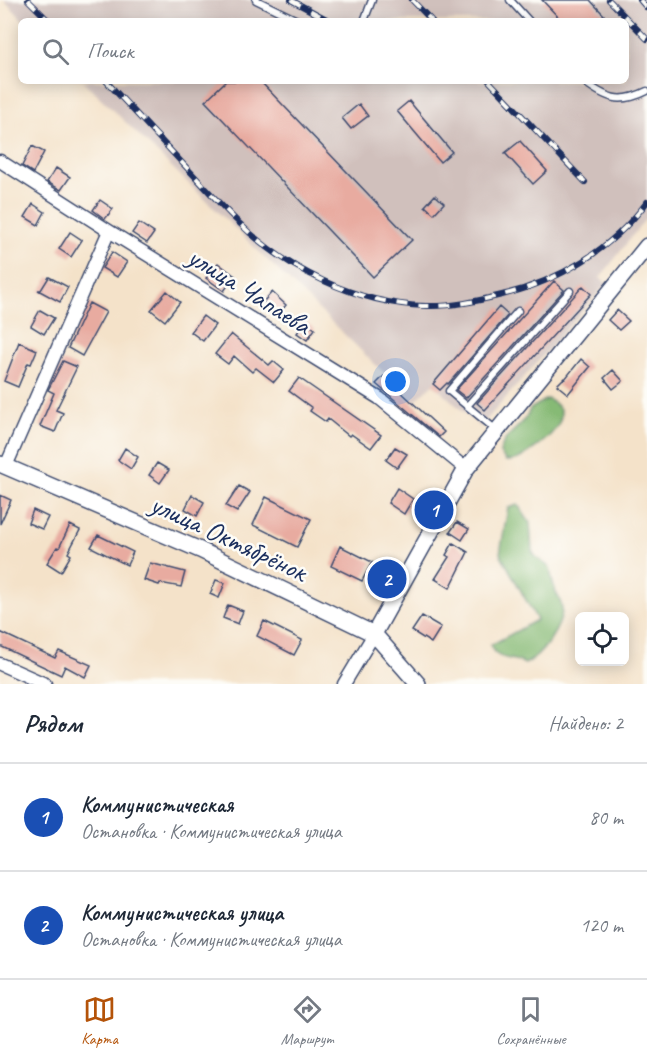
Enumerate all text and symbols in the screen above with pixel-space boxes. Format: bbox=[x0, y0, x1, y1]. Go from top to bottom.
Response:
search box bbox=[18, 18, 629, 84]
icon: search bbox=[39, 35, 72, 68]
text: Поиск bbox=[87, 37, 133, 65]
street label: улица Чапаева bbox=[180, 238, 319, 343]
your location bbox=[381, 367, 410, 396]
street label: улица Октябрёнок bbox=[143, 485, 315, 590]
pin: 1 bbox=[414, 488, 454, 532]
pin: 2 bbox=[368, 556, 406, 602]
map controls bbox=[575, 612, 629, 666]
button: locate bbox=[575, 612, 629, 666]
text: Рядом bbox=[24, 707, 82, 740]
text: Найдено: 2 bbox=[548, 711, 623, 736]
text: Коммунистическая bbox=[81, 791, 233, 819]
text: 1 bbox=[39, 805, 48, 830]
text: 80 m bbox=[589, 805, 623, 830]
text: Остановка · Коммунистическая улица bbox=[81, 819, 341, 844]
text: Коммунистическая улица bbox=[81, 899, 283, 927]
text: 2 bbox=[39, 913, 48, 938]
text: 120 m bbox=[580, 913, 623, 938]
text: Остановка · Коммунистическая улица bbox=[81, 927, 341, 952]
tab: Карта bbox=[81, 993, 118, 1049]
tab: Маршрут bbox=[281, 993, 333, 1049]
tab: Сохранённые bbox=[496, 993, 566, 1049]

